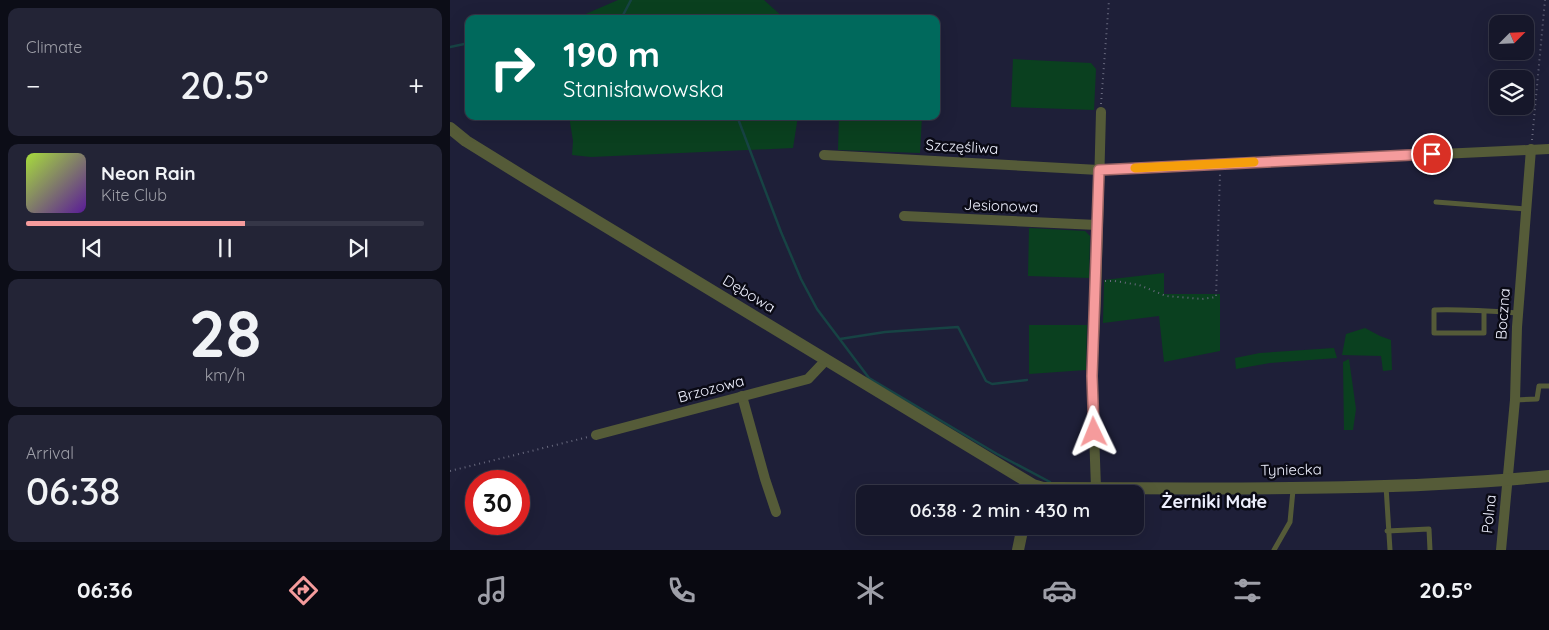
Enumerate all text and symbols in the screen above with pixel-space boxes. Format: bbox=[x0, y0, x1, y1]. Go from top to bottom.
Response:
north arrow bbox=[1489, 15, 1534, 60]
map controls bbox=[1489, 15, 1534, 115]
text: 190 m bbox=[563, 32, 660, 76]
icon: right bbox=[480, 35, 545, 100]
text: Climate bbox=[26, 37, 82, 57]
text: 20.5° bbox=[180, 61, 269, 109]
text: − bbox=[26, 68, 41, 103]
text: + bbox=[408, 68, 424, 103]
button: layers bbox=[1489, 70, 1534, 115]
text: Stanisławowska bbox=[563, 75, 724, 103]
pin bbox=[1411, 133, 1453, 175]
street label: Szczęśliwa bbox=[925, 135, 999, 158]
icon: arrive bbox=[1418, 140, 1446, 168]
text: Neon Rain bbox=[101, 161, 196, 185]
text: Kite Club bbox=[101, 185, 167, 205]
street label: Jesionowa bbox=[963, 195, 1039, 216]
icon: previous bbox=[78, 234, 106, 262]
icon: pause bbox=[211, 234, 239, 262]
icon: next bbox=[344, 234, 372, 262]
street label: Dębowa bbox=[720, 271, 779, 317]
street label: Boczna bbox=[1491, 288, 1514, 340]
text: 28 bbox=[189, 292, 261, 373]
text: km/h bbox=[205, 365, 245, 385]
street label: Brzozowa bbox=[676, 371, 746, 406]
position arrow bbox=[1067, 405, 1119, 457]
text: Arrival bbox=[26, 443, 74, 463]
street label: Tyniecka bbox=[1260, 459, 1322, 480]
text: 06:38 bbox=[26, 467, 120, 515]
speed limit sign: 30 bbox=[465, 470, 530, 535]
district label: Żerniki Małe bbox=[1161, 490, 1267, 513]
street label: Polna bbox=[1477, 494, 1500, 534]
text: 06:38 · 2 min · 430 m bbox=[910, 498, 1090, 522]
icon: directions bbox=[286, 573, 321, 608]
icon: music bbox=[475, 573, 510, 608]
icon: phone bbox=[664, 573, 699, 608]
icon: climate bbox=[853, 573, 888, 608]
icon: car bbox=[1042, 573, 1077, 608]
icon: filters bbox=[1230, 573, 1265, 608]
text: 06:36 bbox=[77, 576, 133, 604]
text: 20.5° bbox=[1419, 576, 1472, 604]

